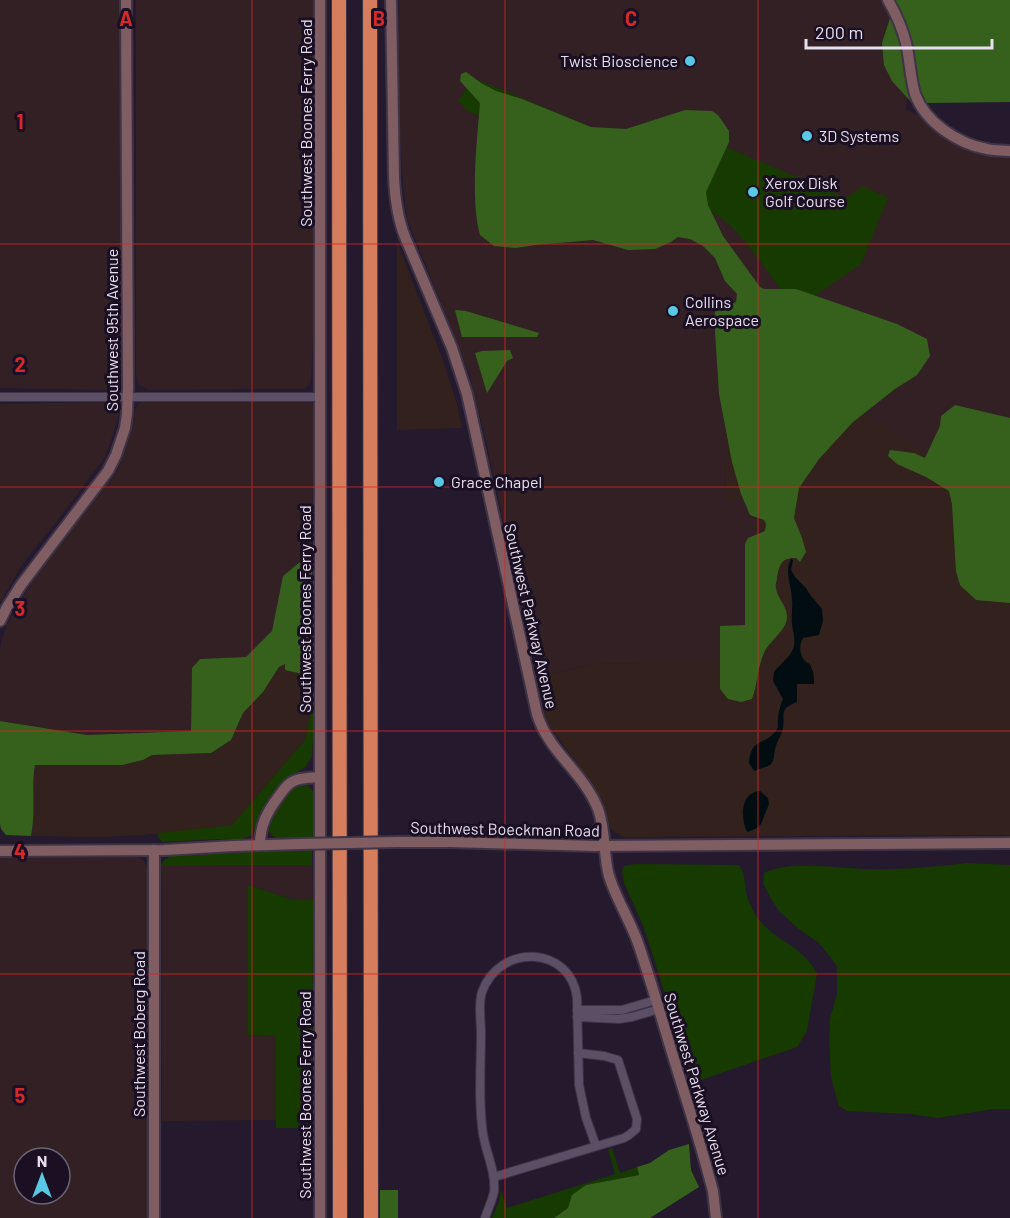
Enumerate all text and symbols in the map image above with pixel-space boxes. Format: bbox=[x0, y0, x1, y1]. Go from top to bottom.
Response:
text: A bbox=[119, 6, 133, 30]
text: B bbox=[373, 6, 385, 30]
text: C bbox=[625, 6, 637, 30]
scale bar bbox=[806, 12, 992, 50]
street label: Southwest Boones Ferry Road bbox=[296, 19, 315, 227]
text: 200 m bbox=[815, 21, 863, 43]
place label: Twist Bioscience bbox=[560, 51, 678, 70]
marker: Twist Bioscience bbox=[683, 54, 697, 68]
text: 1 bbox=[16, 109, 24, 133]
place label: 3D Systems bbox=[819, 126, 899, 145]
marker: 3D Systems bbox=[800, 129, 814, 143]
place label: Xerox Disk Golf Course bbox=[765, 173, 845, 210]
marker: Xerox Disk Golf Course bbox=[746, 185, 760, 199]
street label: Southwest 95th Avenue bbox=[102, 249, 121, 411]
place label: Collins Aerospace bbox=[685, 292, 759, 329]
marker: Collins Aerospace bbox=[666, 304, 680, 318]
text: 2 bbox=[14, 352, 26, 376]
place label: Grace Chapel bbox=[451, 472, 542, 491]
marker: Grace Chapel bbox=[432, 475, 446, 489]
street label: Southwest Boones Ferry Road bbox=[295, 505, 314, 713]
street label: Southwest Parkway Avenue bbox=[501, 521, 562, 710]
text: 3 bbox=[15, 596, 25, 620]
street label: Southwest Boeckman Road bbox=[410, 817, 600, 840]
text: 4 bbox=[14, 839, 26, 863]
street label: Southwest Boberg Road bbox=[129, 951, 148, 1117]
street label: Southwest Parkway Avenue bbox=[661, 990, 734, 1177]
street label: Southwest Boones Ferry Road bbox=[295, 991, 314, 1199]
text: 5 bbox=[15, 1083, 26, 1107]
north arrow bbox=[12, 1146, 72, 1206]
text: N bbox=[37, 1151, 47, 1170]

